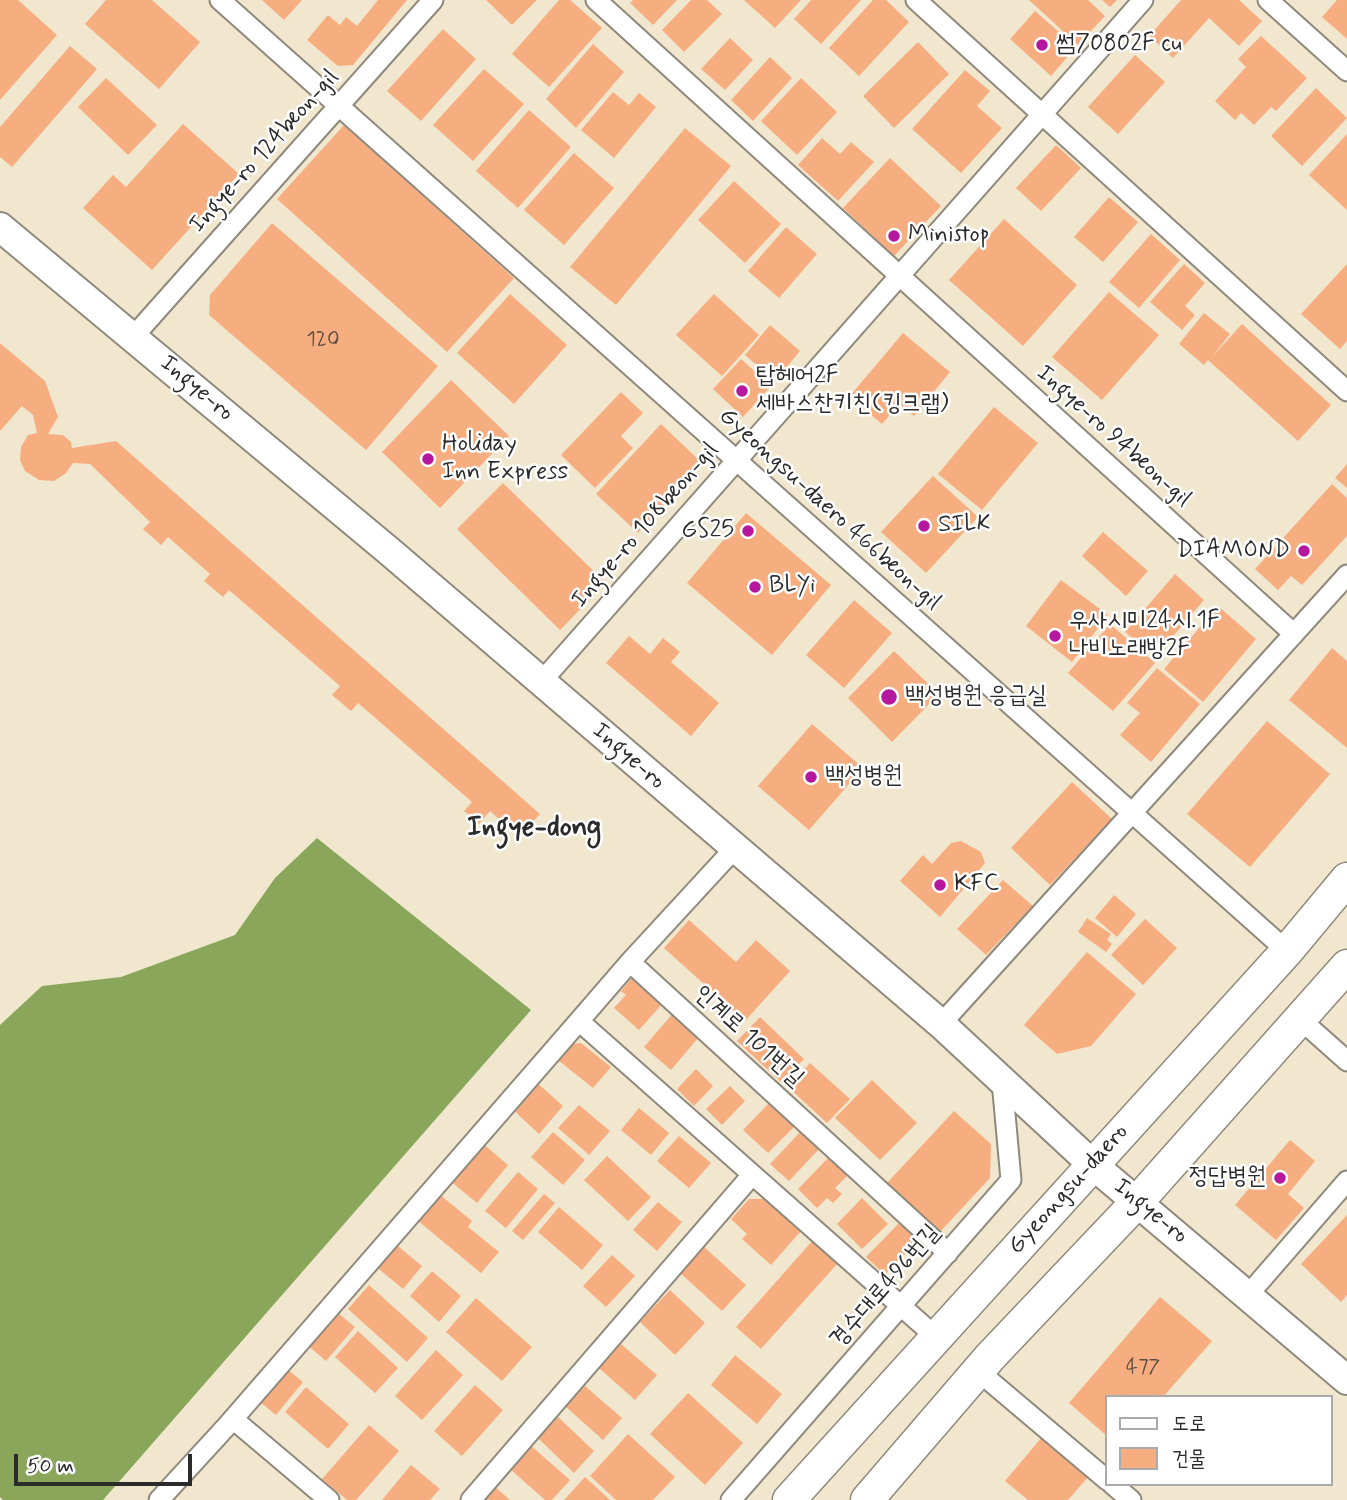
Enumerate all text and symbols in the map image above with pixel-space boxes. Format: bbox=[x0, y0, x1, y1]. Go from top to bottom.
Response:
place label: 썸70802F cu bbox=[1056, 31, 1182, 59]
marker: 썸70802F cu bbox=[1034, 37, 1050, 53]
street label: Ingye-ro 124beon-gil bbox=[184, 64, 346, 240]
place label: Ministop bbox=[908, 222, 989, 250]
marker: Ministop bbox=[886, 228, 902, 244]
house number: 120 bbox=[306, 328, 340, 354]
street label: Ingye-ro bbox=[153, 350, 239, 428]
street label: Ingye-ro 94beon-gil bbox=[1030, 360, 1196, 514]
place label: 탑헤어2F 세바스찬키친(킹크랩) bbox=[756, 363, 949, 419]
marker: 탑헤어2F 세바스찬키친(킹크랩) bbox=[734, 383, 750, 399]
street label: Gyeongsu-daero 466beon-gil bbox=[712, 403, 946, 617]
place label: Holiday Inn Express bbox=[442, 431, 568, 487]
street label: Ingye-ro 108beon-gil bbox=[566, 437, 726, 615]
marker: Holiday Inn Express bbox=[420, 451, 436, 467]
place label: SILK bbox=[938, 512, 990, 540]
place label: GS25 bbox=[681, 517, 734, 545]
marker: SILK bbox=[916, 518, 932, 534]
marker: GS25 bbox=[740, 523, 756, 539]
place label: DIAMOND bbox=[1177, 537, 1290, 565]
marker: DIAMOND bbox=[1296, 543, 1312, 559]
place label: BLYi bbox=[769, 573, 815, 601]
marker: BLYi bbox=[747, 579, 763, 595]
place label: 우사시미24시.1F 나비노래방2F bbox=[1069, 608, 1220, 664]
marker: 우사시미24시.1F 나비노래방2F bbox=[1047, 628, 1063, 644]
place label: 백성병원 응급실 bbox=[905, 683, 1047, 711]
marker: 백성병원 응급실 bbox=[879, 687, 899, 707]
street label: Ingye-ro bbox=[585, 717, 671, 797]
place label: 백성병원 bbox=[825, 763, 902, 791]
marker: 백성병원 bbox=[803, 769, 819, 785]
district label: Ingye-dong bbox=[467, 812, 601, 846]
place label: KFC bbox=[954, 871, 999, 899]
marker: KFC bbox=[932, 877, 948, 893]
street label: 인계로 101번길 bbox=[687, 980, 809, 1094]
street label: Gyeongsu-daero bbox=[1003, 1119, 1135, 1261]
place label: 정답병원 bbox=[1189, 1164, 1266, 1192]
marker: 정답병원 bbox=[1272, 1170, 1288, 1186]
street label: Ingye-ro bbox=[1107, 1173, 1193, 1251]
street label: 경수대로496번길 bbox=[825, 1219, 947, 1355]
house number: 477 bbox=[1126, 1356, 1160, 1382]
legend bbox=[1106, 1395, 1333, 1486]
text: 도로 bbox=[1172, 1410, 1206, 1438]
scale bar bbox=[18, 1440, 196, 1484]
text: 건물 bbox=[1172, 1445, 1206, 1473]
text: 50 m bbox=[27, 1452, 74, 1480]

